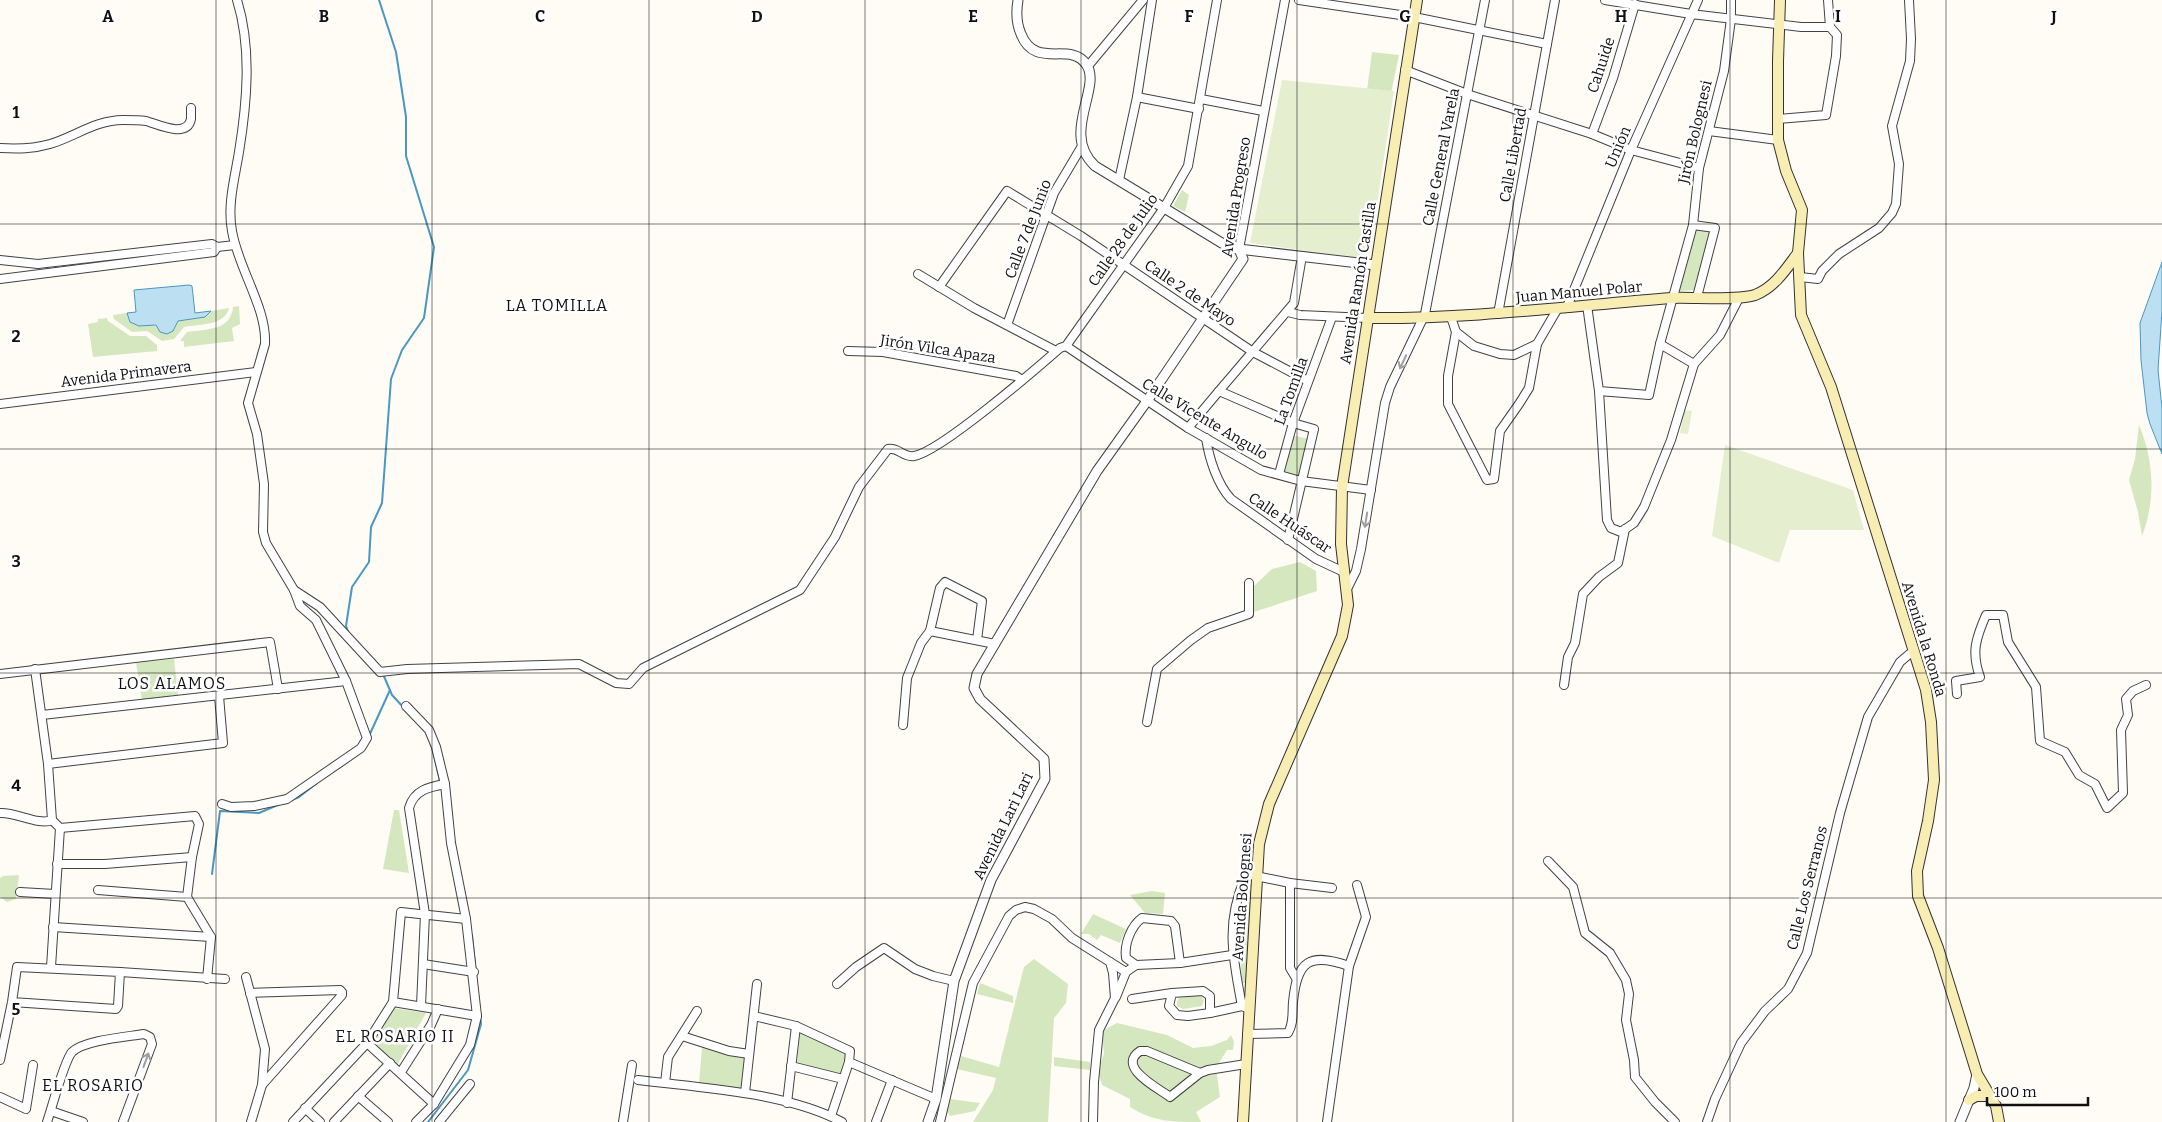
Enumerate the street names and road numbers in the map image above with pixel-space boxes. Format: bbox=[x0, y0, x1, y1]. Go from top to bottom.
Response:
street label: Cahuide bbox=[1584, 35, 1618, 95]
street label: Jirón Bolognesi bbox=[1674, 78, 1716, 186]
street label: Calle General Varela bbox=[1419, 86, 1463, 228]
street label: Calle Libertad bbox=[1496, 106, 1530, 204]
street label: Unión bbox=[1601, 123, 1635, 170]
street label: Avenida Progreso bbox=[1218, 135, 1254, 259]
street label: Calle 7 de Junio bbox=[1001, 177, 1055, 281]
street label: Calle 28 de Julio bbox=[1084, 190, 1162, 290]
street label: Avenida Ramón Castilla bbox=[1336, 201, 1380, 365]
street label: Calle 2 de Mayo bbox=[1141, 256, 1239, 330]
street label: Juan Manuel Polar bbox=[1514, 277, 1643, 307]
street label: Jirón Vilca Apaza bbox=[878, 331, 997, 367]
street label: La Tomilla bbox=[1270, 354, 1312, 428]
street label: Avenida Primavera bbox=[60, 357, 192, 391]
street label: Calle Vicente Angulo bbox=[1139, 374, 1271, 464]
street label: Calle Huáscar bbox=[1245, 489, 1335, 558]
street label: Avenida la Ronda bbox=[1898, 579, 1950, 699]
street label: Avenida Lari Lari bbox=[969, 769, 1037, 883]
street label: Calle Los Serranos bbox=[1783, 824, 1831, 952]
street label: Avenida Bolognesi bbox=[1229, 832, 1255, 962]

